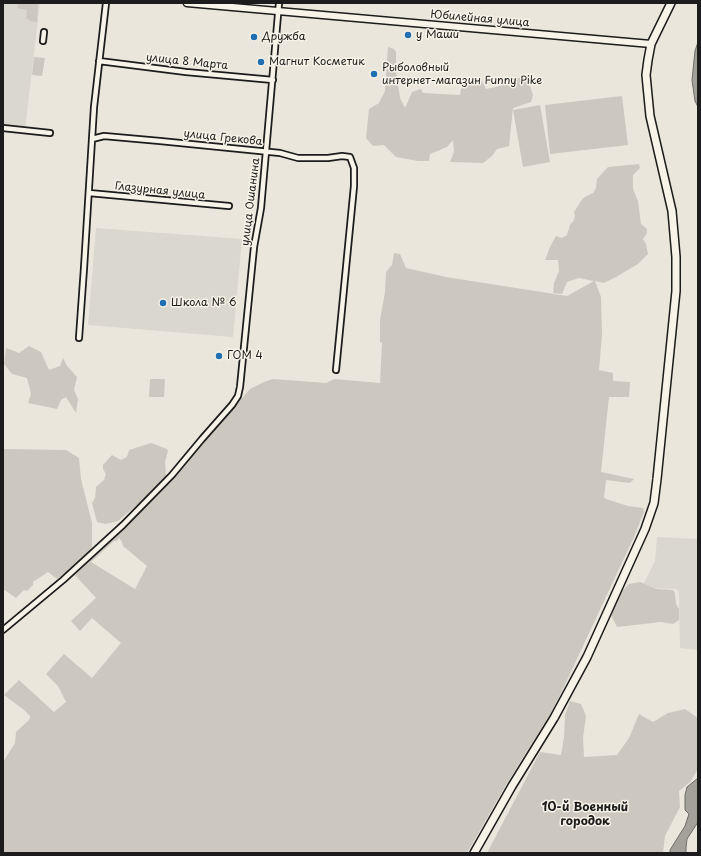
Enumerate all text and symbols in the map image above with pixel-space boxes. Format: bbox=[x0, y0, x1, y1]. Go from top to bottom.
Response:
street label: Юбилейная улица bbox=[430, 8, 530, 30]
place label: у Маши bbox=[416, 28, 459, 42]
place label: Дружба bbox=[262, 30, 306, 44]
marker: у Маши bbox=[403, 30, 413, 40]
marker: Дружба bbox=[249, 32, 259, 42]
street label: улица 8 Марта bbox=[145, 51, 229, 73]
place label: Магнит Косметик bbox=[269, 55, 365, 69]
marker: Магнит Косметик bbox=[256, 57, 266, 67]
place label: Рыболовный интернет-магазин Funny Pike bbox=[382, 61, 542, 87]
marker: Рыболовный интернет-магазин Funny Pike bbox=[369, 69, 379, 79]
street label: улица Грекова bbox=[183, 127, 263, 149]
street label: улица Ошанина bbox=[239, 157, 263, 247]
street label: Глазурная улица bbox=[114, 180, 206, 202]
place label: Школа № 6 bbox=[171, 296, 236, 310]
marker: Школа № 6 bbox=[158, 298, 168, 308]
place label: ГОМ 4 bbox=[227, 349, 263, 363]
marker: ГОМ 4 bbox=[214, 351, 224, 361]
district label: 10-й Военный городок bbox=[542, 801, 628, 829]

